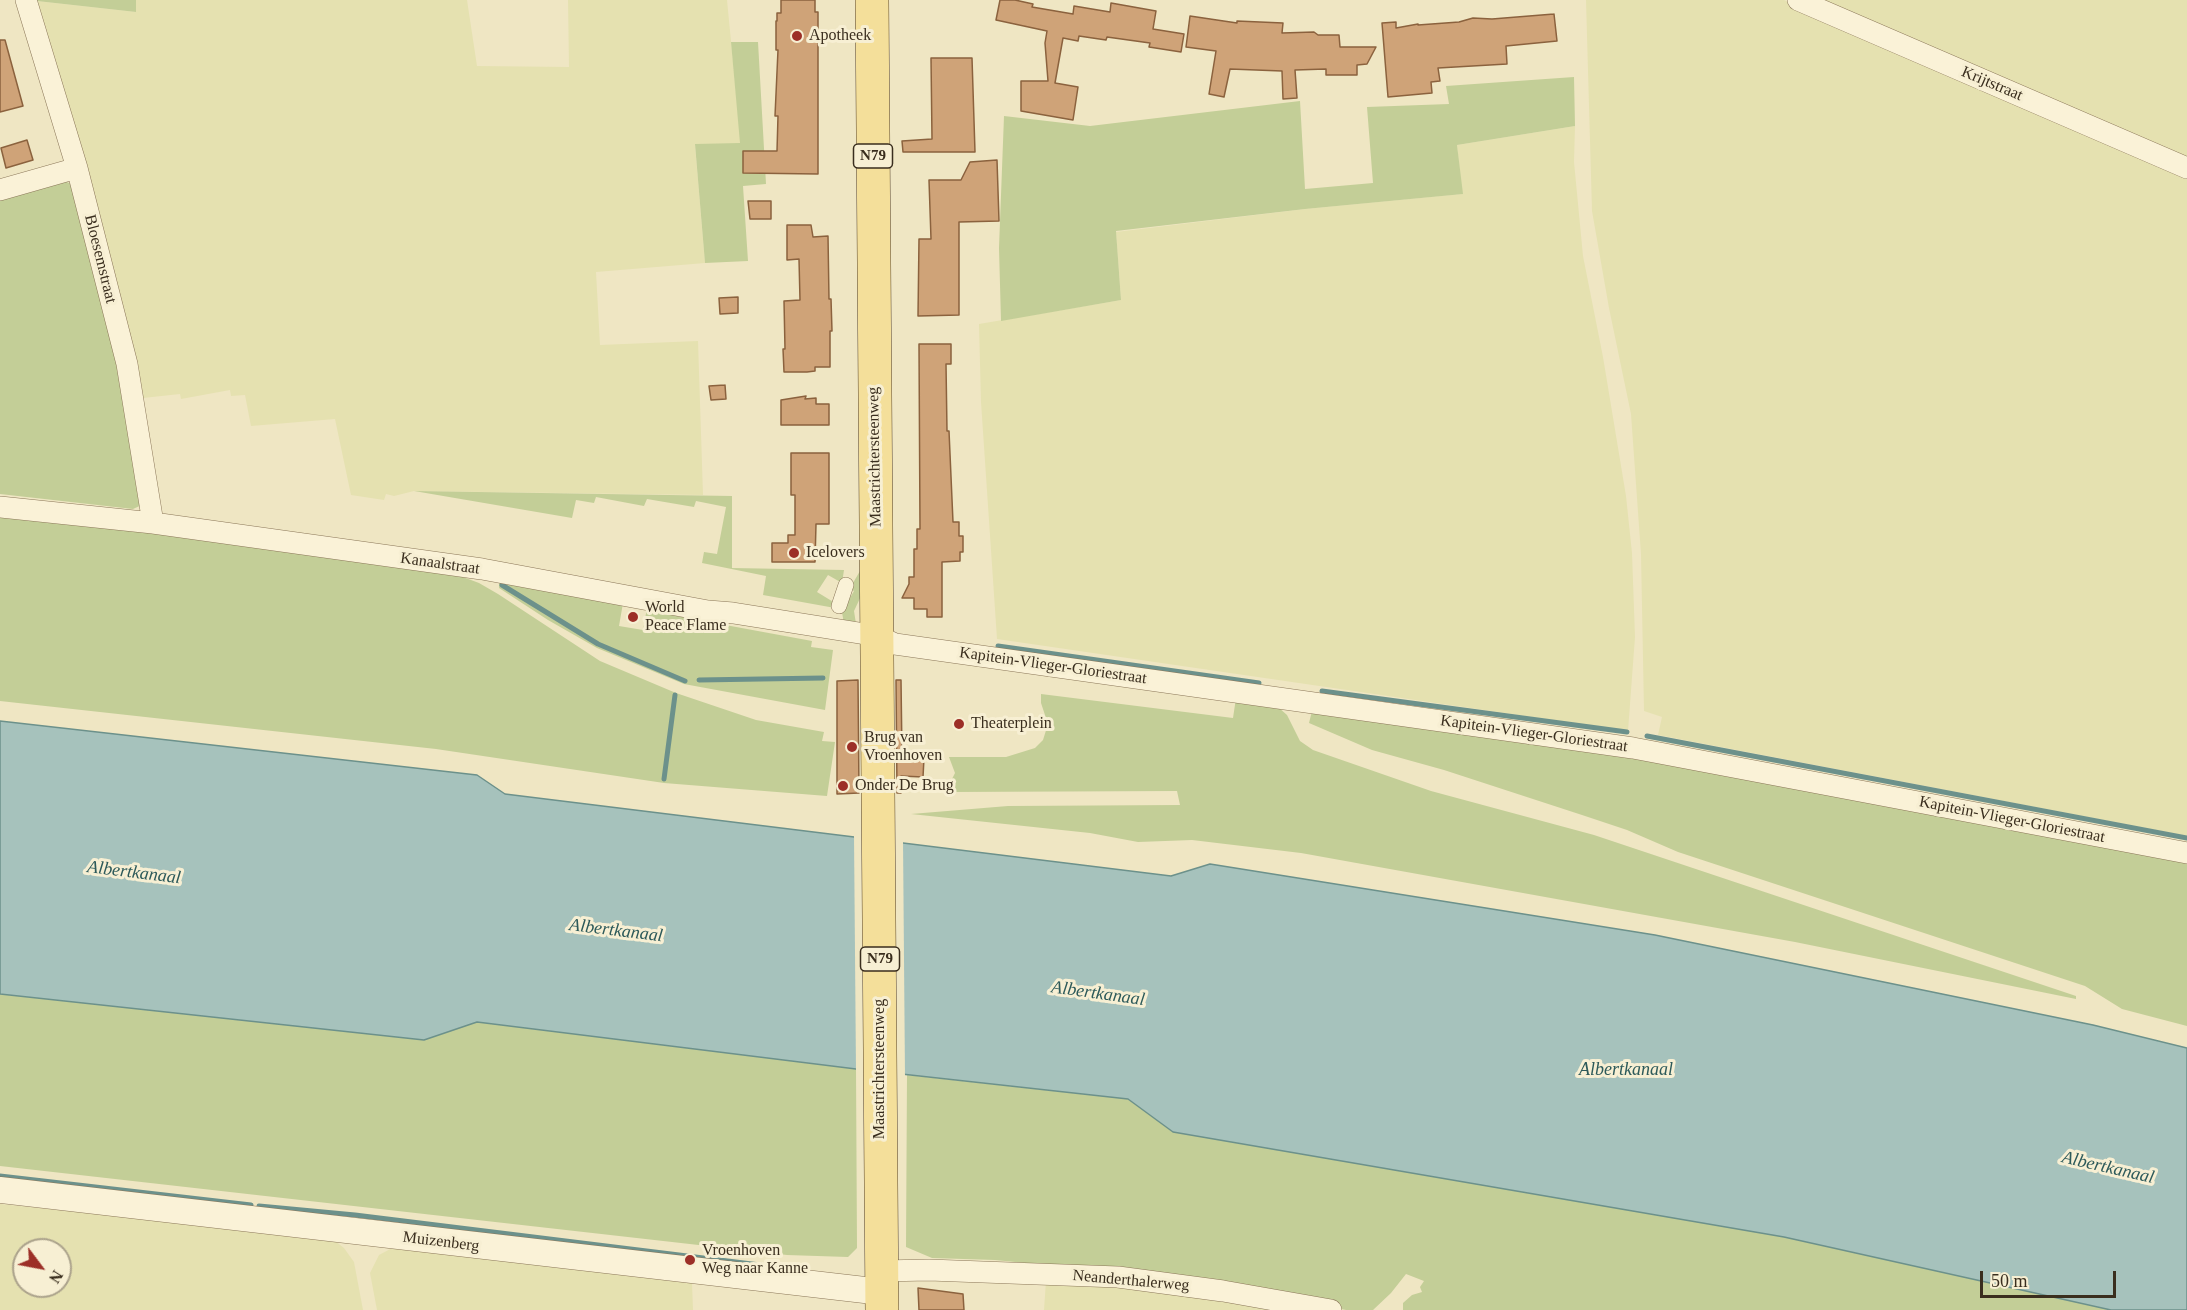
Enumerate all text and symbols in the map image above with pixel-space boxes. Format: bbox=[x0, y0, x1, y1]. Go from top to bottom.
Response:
place label: Apotheek bbox=[809, 26, 871, 46]
marker: Apotheek bbox=[790, 29, 804, 43]
street label: Krijtstraat bbox=[1958, 62, 2026, 106]
road number: N79 bbox=[854, 144, 892, 168]
street label: Bloesemstraat bbox=[80, 213, 120, 305]
street label: Maastrichtersteenweg bbox=[864, 387, 886, 527]
place label: Icelovers bbox=[806, 543, 865, 563]
marker: Icelovers bbox=[787, 546, 801, 560]
street label: Kanaalstraat bbox=[399, 549, 481, 579]
place label: World Peace Flame bbox=[645, 598, 726, 636]
marker: World Peace Flame bbox=[626, 610, 640, 624]
street label: Kapitein-Vlieger-Gloriestraat bbox=[958, 643, 1148, 689]
street label: Kapitein-Vlieger-Gloriestraat bbox=[1439, 711, 1629, 757]
place label: Theaterplein bbox=[971, 714, 1052, 734]
marker: Theaterplein bbox=[952, 717, 966, 731]
place label: Brug van Vroenhoven bbox=[864, 728, 942, 766]
marker: Brug van Vroenhoven bbox=[845, 740, 859, 754]
place label: Onder De Brug bbox=[855, 776, 954, 796]
marker: Onder De Brug bbox=[836, 779, 850, 793]
street label: Kapitein-Vlieger-Gloriestraat bbox=[1917, 793, 2107, 847]
water label: Albertkanaal bbox=[86, 857, 182, 889]
water label: Albertkanaal bbox=[568, 915, 664, 947]
road number: N79 bbox=[860, 947, 900, 971]
water label: Albertkanaal bbox=[1050, 977, 1146, 1011]
street label: Maastrichtersteenweg bbox=[870, 999, 890, 1139]
water label: Albertkanaal bbox=[1579, 1059, 1673, 1081]
water label: Albertkanaal bbox=[2060, 1147, 2156, 1189]
street label: Muizenberg bbox=[402, 1228, 480, 1256]
north arrow bbox=[12, 1238, 72, 1298]
place label: Vroenhoven Weg naar Kanne bbox=[702, 1241, 808, 1279]
marker: Vroenhoven Weg naar Kanne bbox=[683, 1253, 697, 1267]
scale bar bbox=[1983, 1259, 2120, 1297]
street label: Neanderthalerweg bbox=[1072, 1266, 1190, 1296]
text: N bbox=[46, 1267, 66, 1286]
text: 50 m bbox=[1991, 1271, 2028, 1291]

